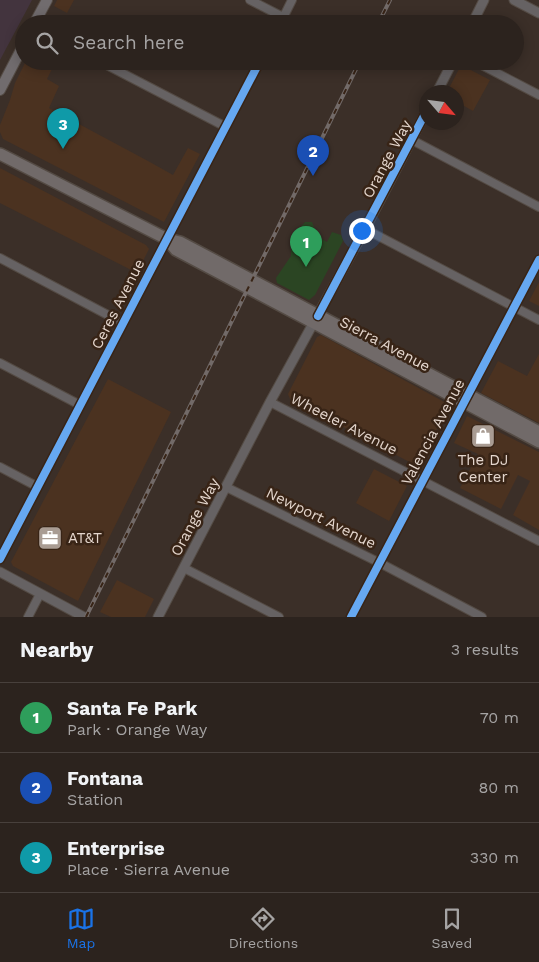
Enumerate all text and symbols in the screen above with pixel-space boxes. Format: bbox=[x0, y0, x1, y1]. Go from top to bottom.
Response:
search box bbox=[15, 15, 524, 70]
icon: search bbox=[33, 29, 61, 57]
text: Search here bbox=[73, 31, 184, 54]
north arrow bbox=[419, 85, 464, 130]
pin: 3 bbox=[47, 108, 79, 149]
street label: Orange Way bbox=[359, 117, 415, 201]
pin: 2 bbox=[297, 135, 329, 176]
your location bbox=[349, 218, 375, 244]
pin: 1 bbox=[290, 226, 322, 267]
street label: Ceres Avenue bbox=[88, 256, 148, 352]
street label: Sierra Avenue bbox=[337, 313, 433, 375]
street label: Valencia Avenue bbox=[397, 376, 469, 488]
street label: Wheeler Avenue bbox=[288, 389, 400, 459]
shop icon: The DJ Center bbox=[470, 423, 496, 449]
place label: The DJ Center bbox=[457, 451, 509, 486]
street label: Orange Way bbox=[167, 475, 223, 559]
street label: Newport Avenue bbox=[263, 484, 379, 552]
office icon: AT&T bbox=[37, 525, 63, 551]
place label: AT&T bbox=[68, 529, 102, 547]
text: Nearby bbox=[20, 637, 93, 662]
text: 3 results bbox=[451, 640, 519, 659]
text: Santa Fe Park bbox=[67, 697, 197, 720]
text: 1 bbox=[33, 708, 39, 727]
text: 70 m bbox=[480, 708, 519, 727]
text: Park · Orange Way bbox=[67, 720, 207, 739]
text: Fontana bbox=[67, 767, 143, 790]
text: 2 bbox=[31, 778, 41, 797]
text: 80 m bbox=[478, 778, 519, 797]
text: Station bbox=[67, 790, 123, 809]
text: Enterprise bbox=[67, 837, 165, 860]
text: 3 bbox=[31, 848, 41, 867]
text: 330 m bbox=[470, 848, 519, 867]
text: Place · Sierra Avenue bbox=[67, 860, 230, 879]
tab: Map bbox=[67, 905, 95, 951]
tab: Directions bbox=[229, 905, 298, 951]
tab: Saved bbox=[432, 905, 472, 951]

